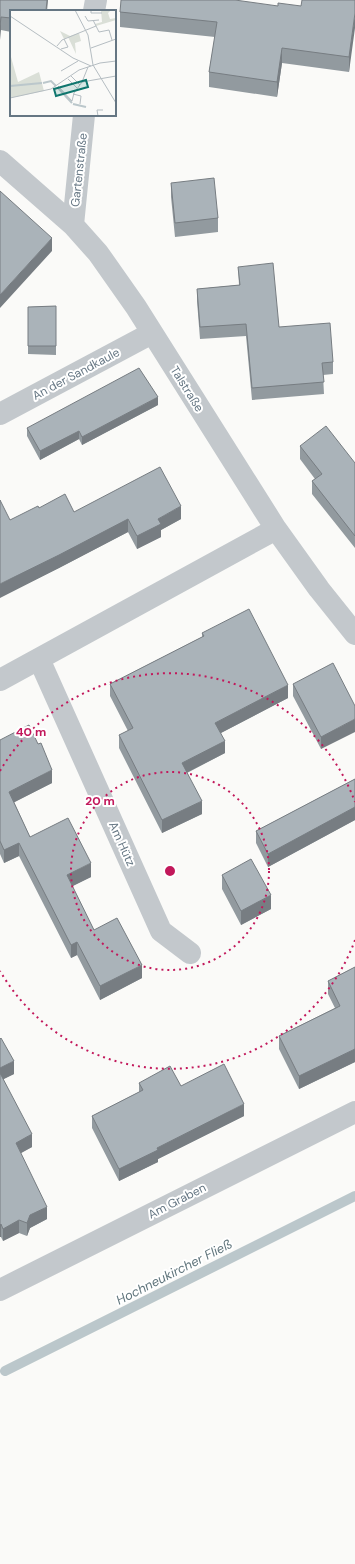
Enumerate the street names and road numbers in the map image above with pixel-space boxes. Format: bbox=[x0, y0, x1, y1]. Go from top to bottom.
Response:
street label: Gartenstraße bbox=[67, 132, 91, 208]
street label: An der Sandkaule bbox=[29, 344, 123, 404]
street label: Talstraße bbox=[167, 363, 207, 415]
street label: Am Hütz bbox=[105, 819, 139, 869]
street label: Am Graben bbox=[145, 1179, 209, 1222]

